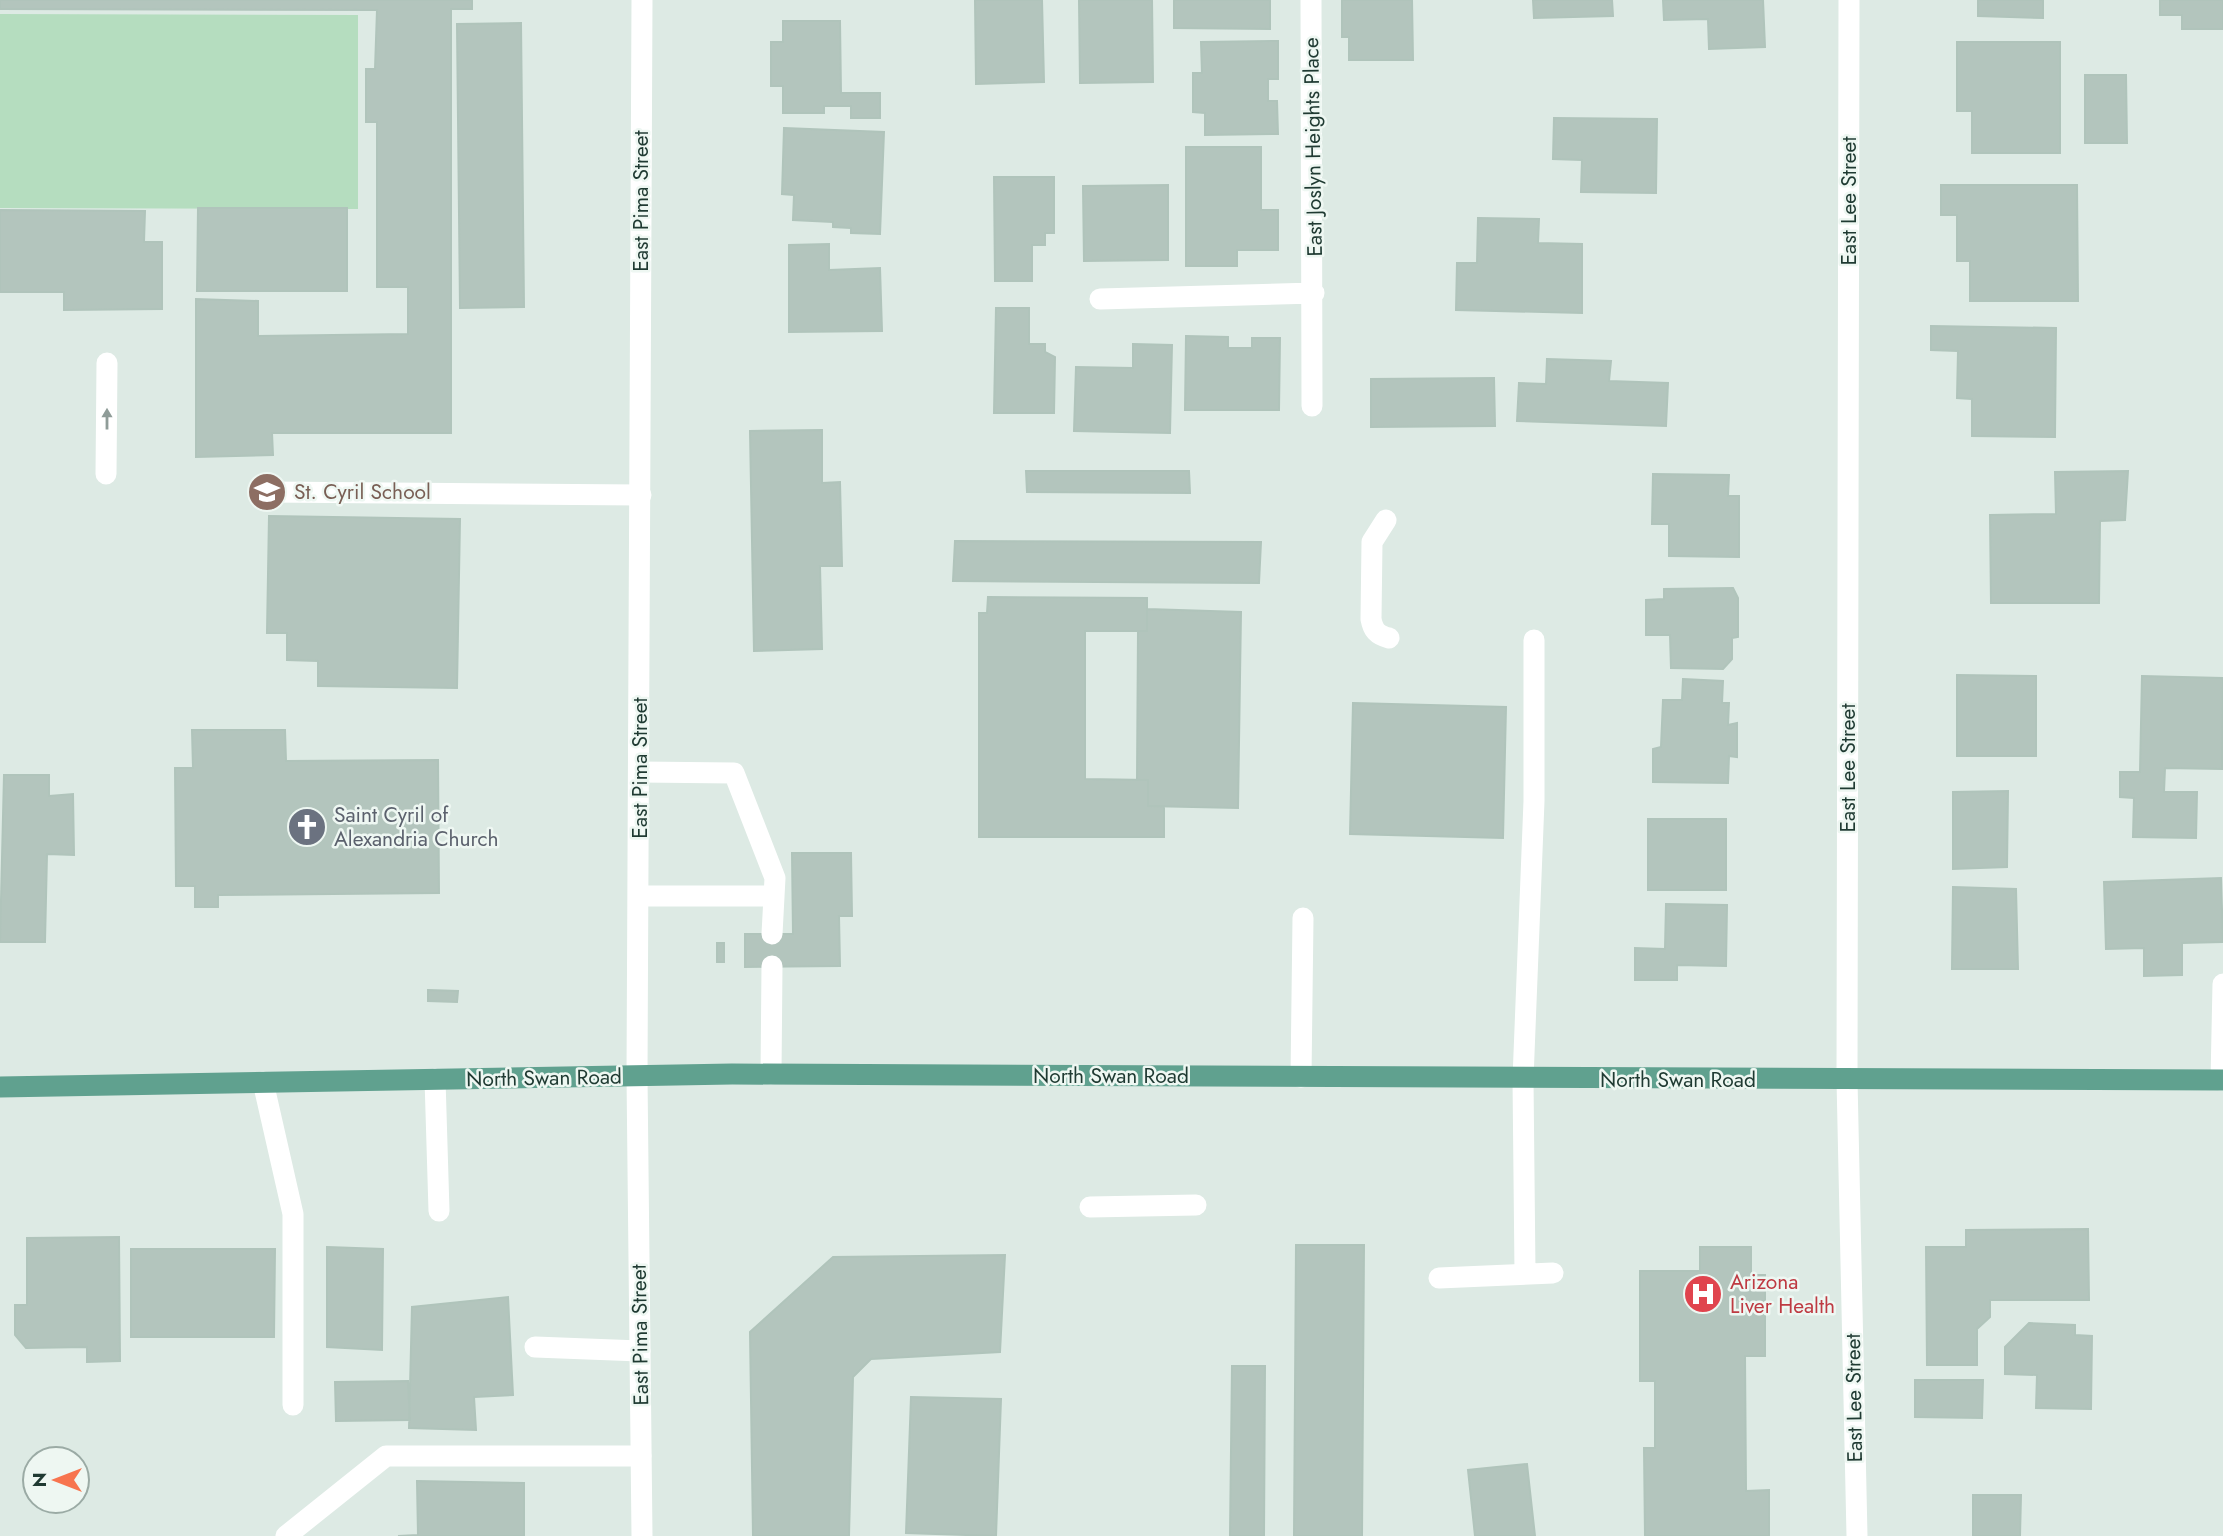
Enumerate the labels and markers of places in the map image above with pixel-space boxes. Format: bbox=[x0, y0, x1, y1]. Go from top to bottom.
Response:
school or university icon: St. Cyril School bbox=[246, 471, 288, 513]
place label: St. Cyril School bbox=[294, 477, 431, 507]
place label: Saint Cyril of Alexandria Church bbox=[334, 800, 499, 854]
church icon: Saint Cyril of Alexandria Church bbox=[286, 806, 328, 848]
place label: Arizona Liver Health bbox=[1730, 1267, 1835, 1321]
hospital icon: Arizona Liver Health bbox=[1682, 1273, 1724, 1315]

